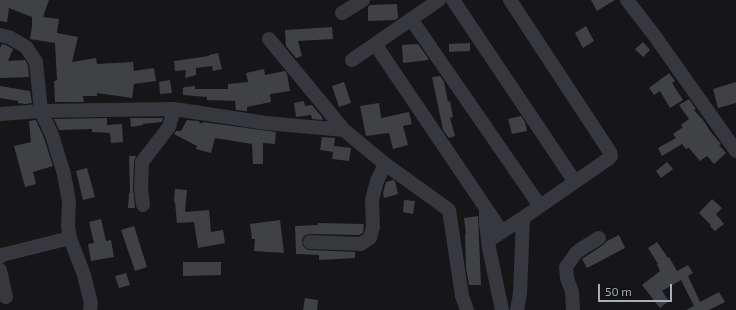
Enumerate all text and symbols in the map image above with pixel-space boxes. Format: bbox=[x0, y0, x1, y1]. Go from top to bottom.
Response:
scale bar bbox=[600, 276, 674, 302]
text: 50 m bbox=[605, 284, 632, 298]

